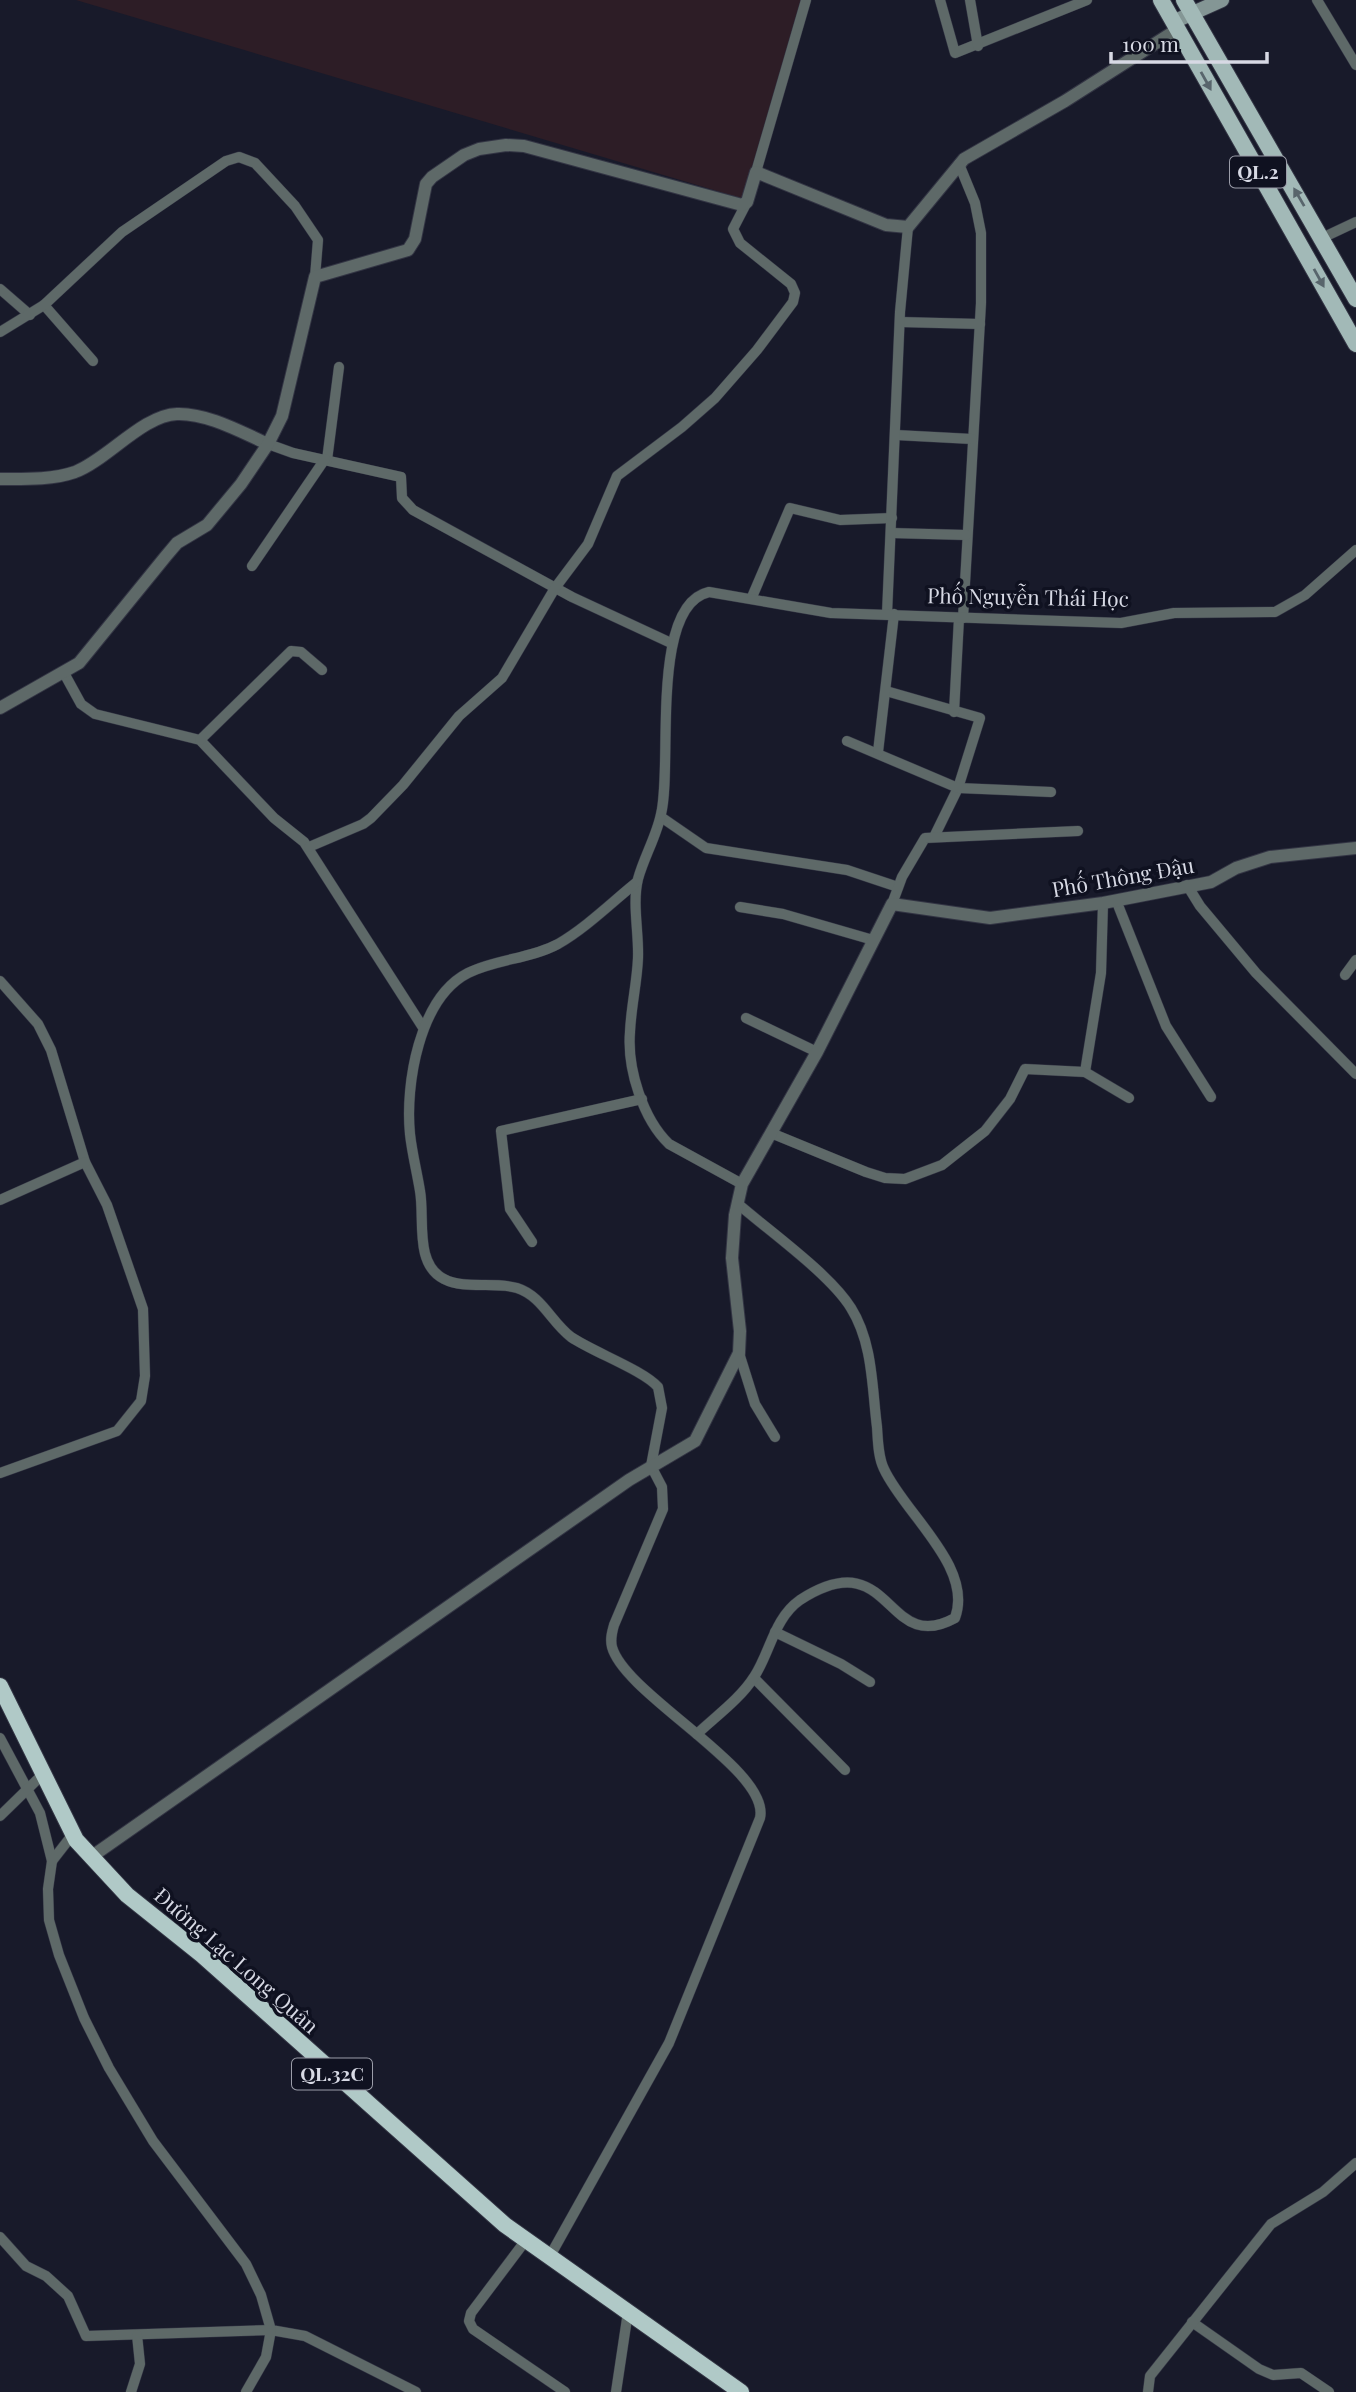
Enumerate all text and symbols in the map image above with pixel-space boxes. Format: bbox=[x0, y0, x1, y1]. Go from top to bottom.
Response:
scale bar bbox=[1111, 21, 1267, 65]
text: 100 m bbox=[1122, 29, 1179, 57]
one-way arrow bbox=[1200, 71, 1212, 90]
road number: QL.2 bbox=[1230, 156, 1286, 188]
one-way arrow bbox=[1293, 187, 1305, 207]
one-way arrow bbox=[1313, 269, 1325, 288]
street label: Phố Nguyễn Thái Học bbox=[927, 580, 1129, 612]
street label: Phố Thông Đậu bbox=[1049, 850, 1196, 902]
street label: Đường Lạc Long Quân bbox=[149, 1880, 326, 2039]
road number: QL.32C bbox=[292, 2058, 372, 2090]

